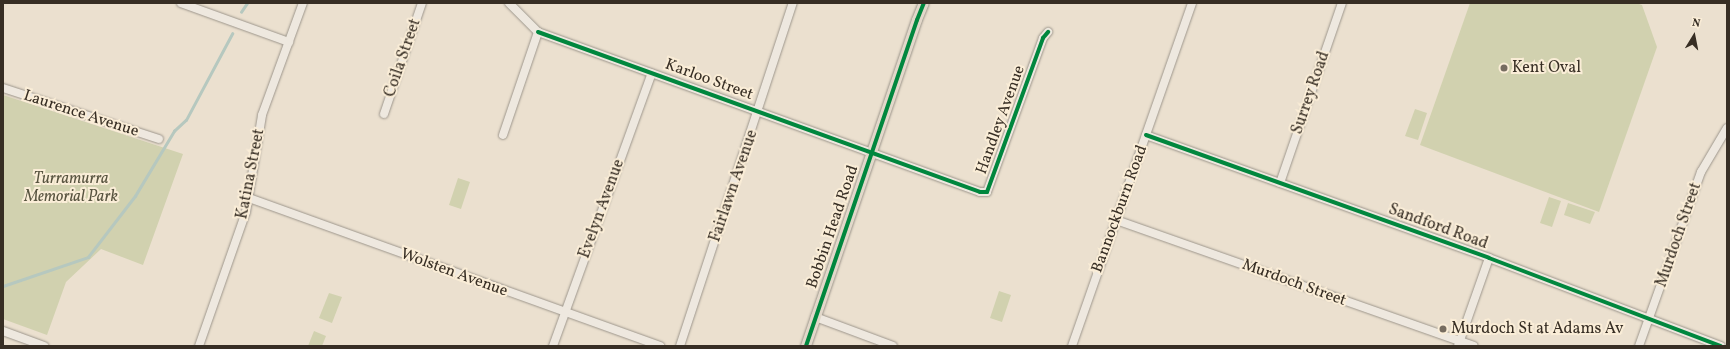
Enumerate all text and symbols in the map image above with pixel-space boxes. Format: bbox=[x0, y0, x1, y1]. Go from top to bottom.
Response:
street label: Coila Street bbox=[381, 16, 425, 100]
north arrow bbox=[1674, 16, 1714, 56]
text: N bbox=[1691, 16, 1701, 32]
street label: Surrey Road bbox=[1288, 49, 1334, 137]
street label: Karloo Street bbox=[662, 55, 756, 105]
place label: Kent Oval bbox=[1512, 58, 1581, 78]
street label: Handley Avenue bbox=[972, 63, 1030, 177]
marker: Kent Oval bbox=[1499, 63, 1509, 73]
street label: Laurence Avenue bbox=[21, 86, 141, 142]
street label: Katina Street bbox=[233, 127, 269, 221]
street label: Fairlawn Avenue bbox=[706, 127, 762, 245]
street label: Bannockburn Road bbox=[1088, 143, 1152, 275]
street label: Evelyn Avenue bbox=[575, 157, 629, 261]
street label: Bobbin Head Road bbox=[803, 163, 863, 291]
park label: Turramurra Memorial Park bbox=[24, 169, 118, 207]
street label: Murdoch Street bbox=[1652, 180, 1706, 290]
street label: Sandford Road bbox=[1386, 200, 1490, 254]
street label: Wolsten Avenue bbox=[398, 245, 510, 301]
street label: Murdoch Street bbox=[1239, 255, 1349, 311]
place label: Murdoch St at Adams Av bbox=[1451, 319, 1623, 339]
marker: Murdoch St at Adams Av bbox=[1438, 324, 1448, 334]

